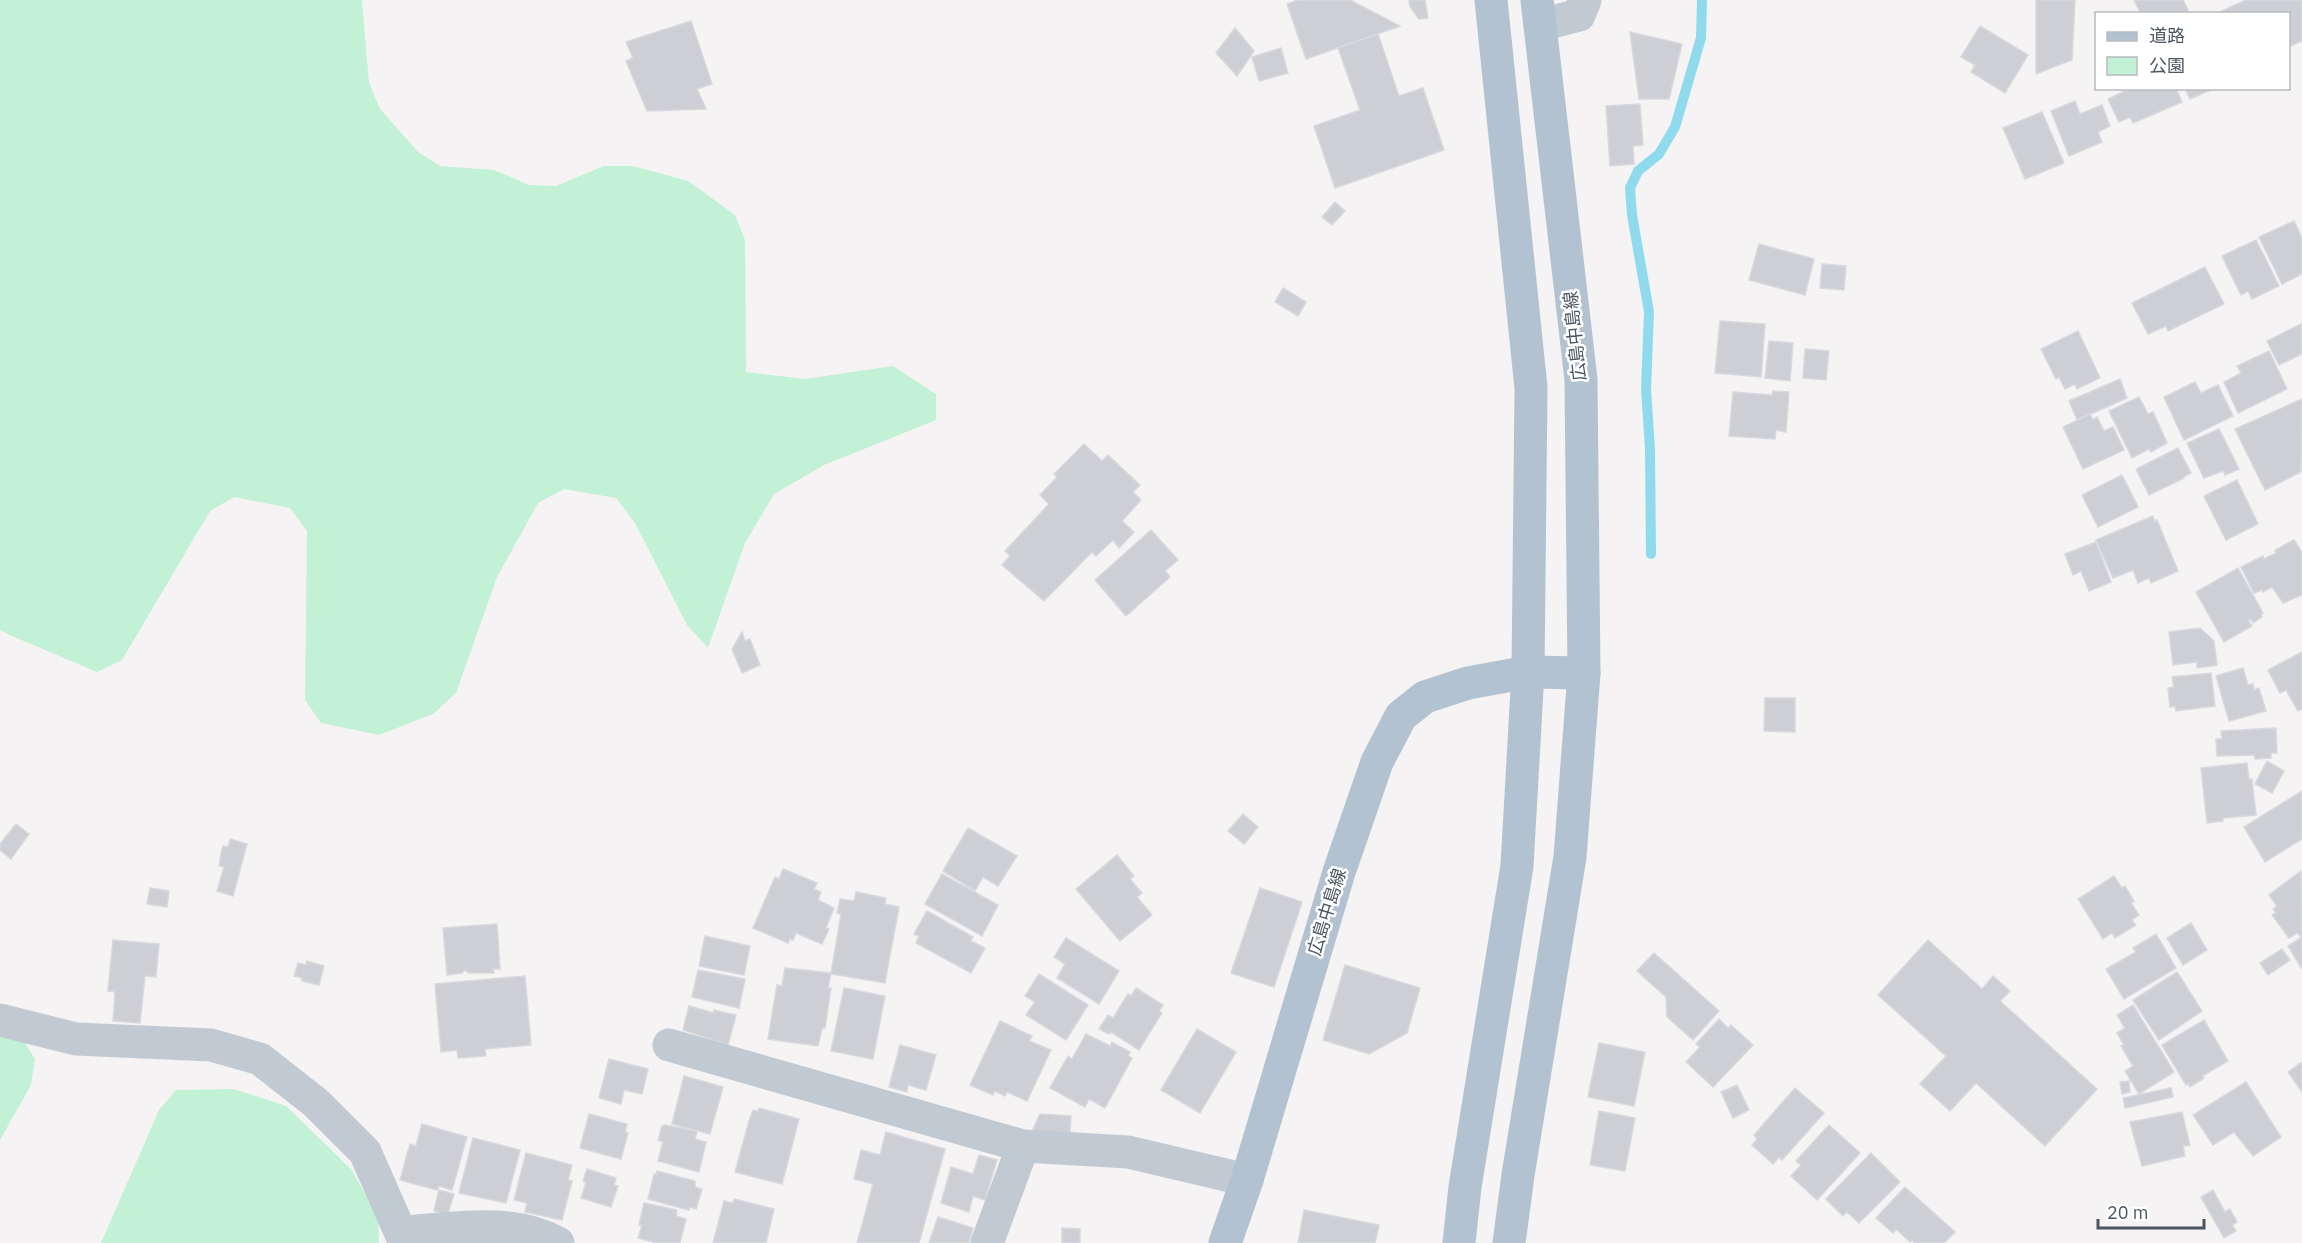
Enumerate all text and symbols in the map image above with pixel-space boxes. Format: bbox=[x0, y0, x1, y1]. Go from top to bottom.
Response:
legend bbox=[2095, 12, 2290, 90]
text: 道路 bbox=[2149, 24, 2185, 47]
text: 公園 bbox=[2149, 54, 2185, 77]
street label: 広島中島線 bbox=[1558, 290, 1591, 382]
street label: 広島中島線 bbox=[1302, 865, 1351, 958]
scale bar bbox=[2098, 1192, 2204, 1230]
text: 20 m bbox=[2107, 1201, 2149, 1224]

